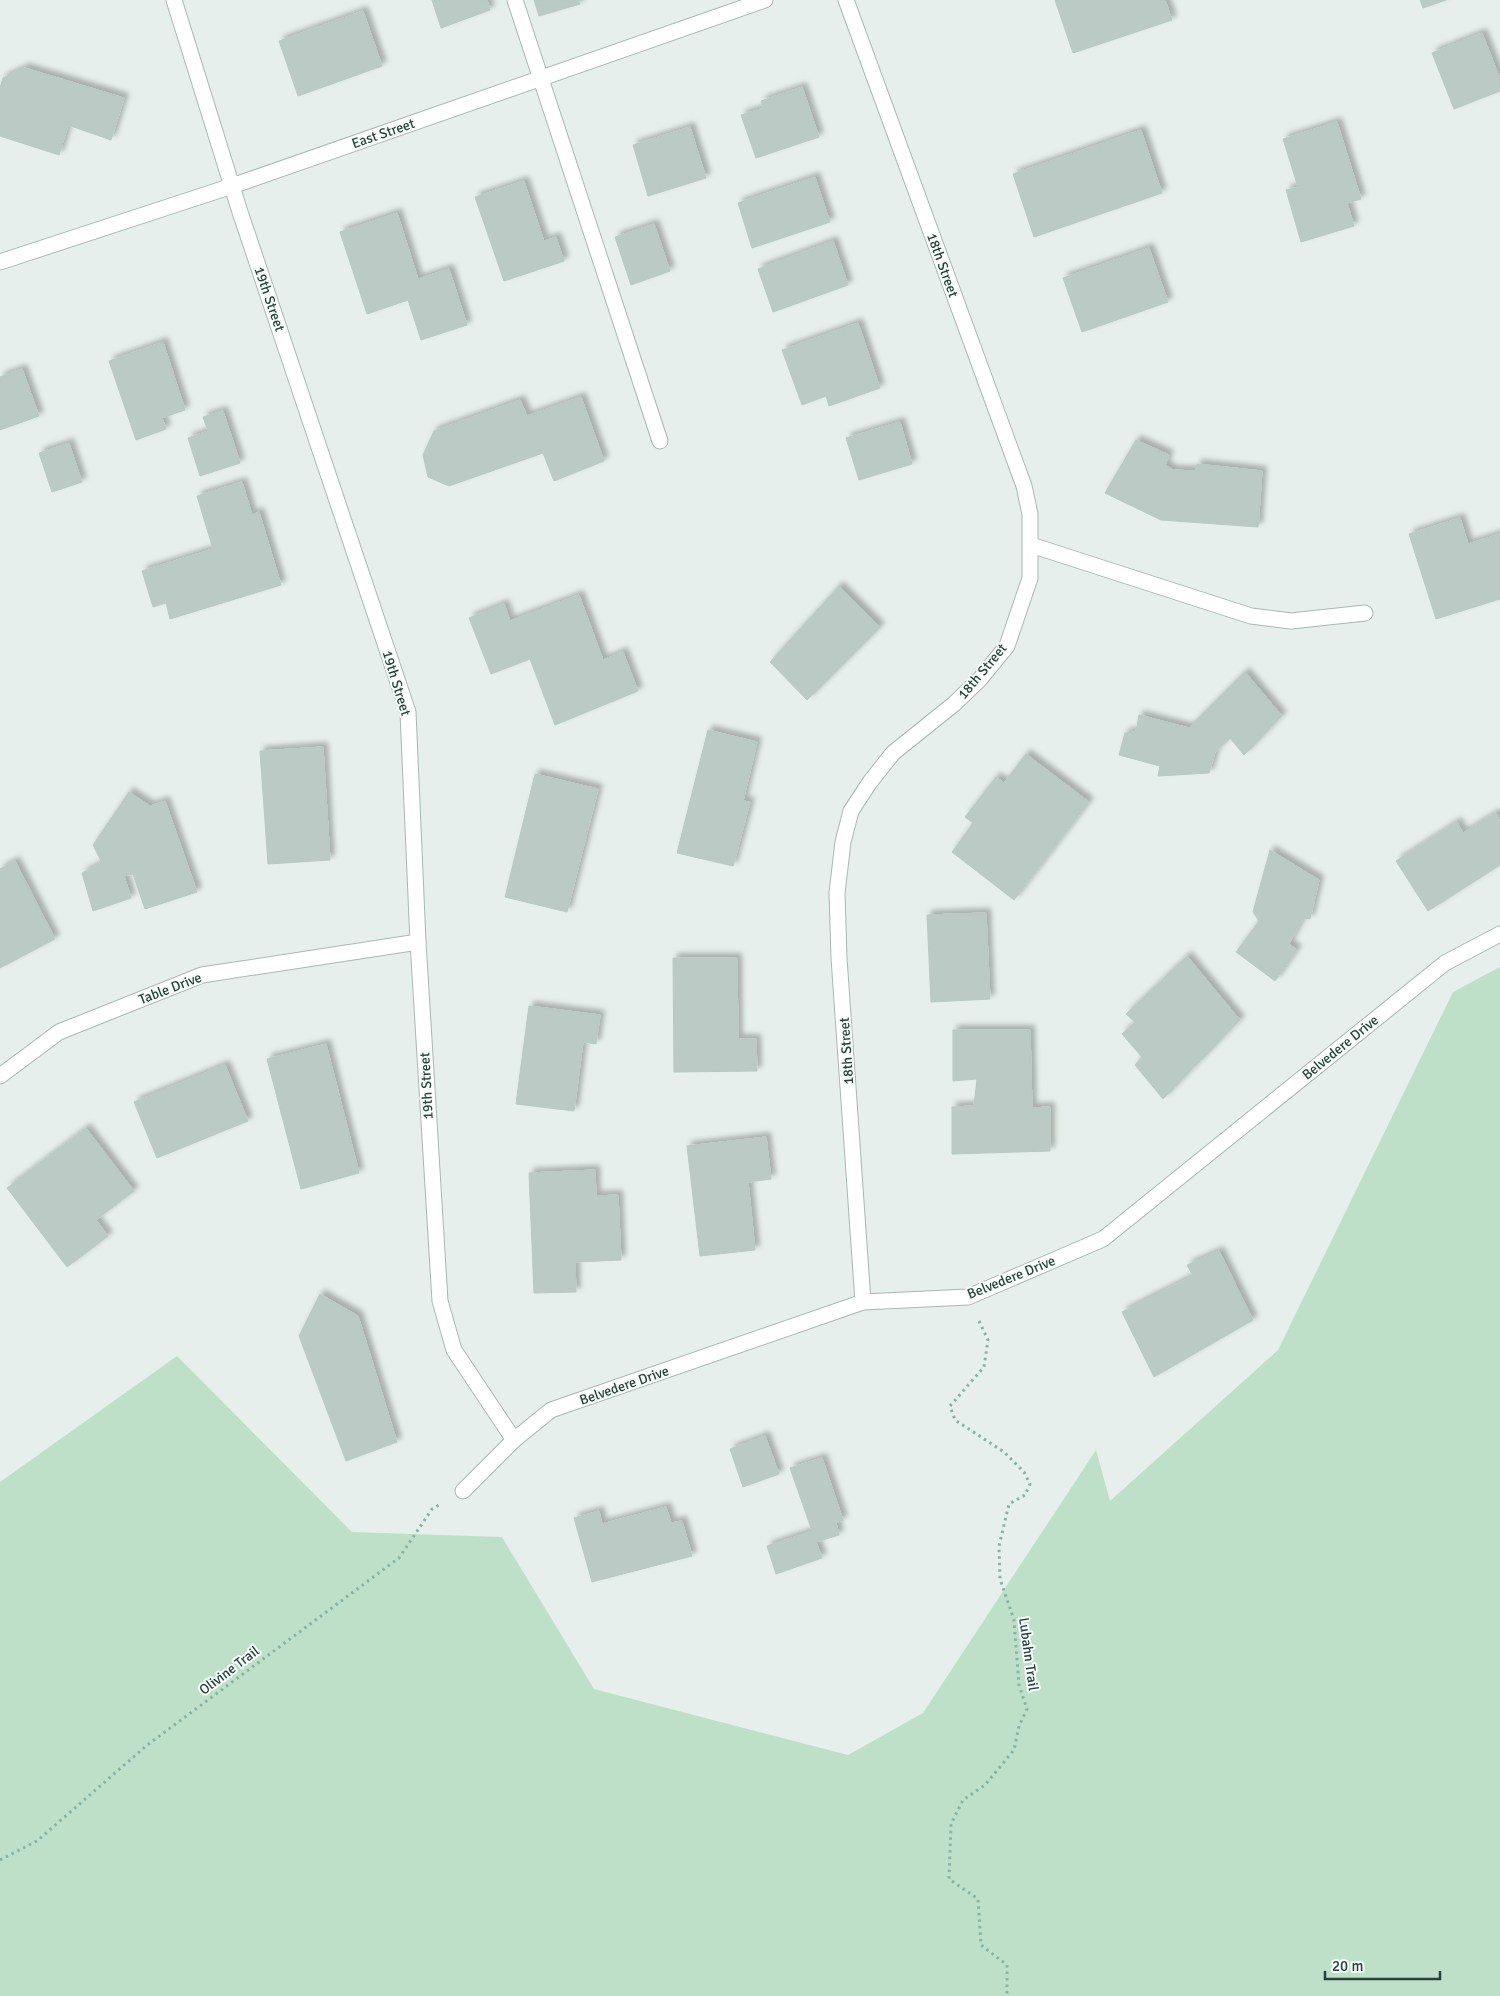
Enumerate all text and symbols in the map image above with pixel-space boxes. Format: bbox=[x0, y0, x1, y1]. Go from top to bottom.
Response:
street label: East Street bbox=[349, 115, 417, 152]
street label: 18th Street bbox=[923, 231, 962, 300]
street label: 19th Street bbox=[251, 265, 289, 334]
street label: 18th Street bbox=[954, 640, 1011, 703]
street label: 19th Street bbox=[379, 649, 415, 718]
street label: Table Drive bbox=[136, 969, 204, 1008]
street label: Belvedere Drive bbox=[1299, 1011, 1382, 1083]
street label: 18th Street bbox=[836, 1017, 857, 1085]
street label: 19th Street bbox=[416, 1052, 437, 1120]
street label: Belvedere Drive bbox=[965, 1252, 1058, 1303]
street label: Belvedere Drive bbox=[577, 1362, 671, 1409]
street label: Lubahn Trail bbox=[1015, 1616, 1042, 1692]
street label: Olivine Trail bbox=[196, 1642, 263, 1699]
scale bar bbox=[1325, 1948, 1440, 1980]
text: 20 m bbox=[1332, 1957, 1363, 1975]

